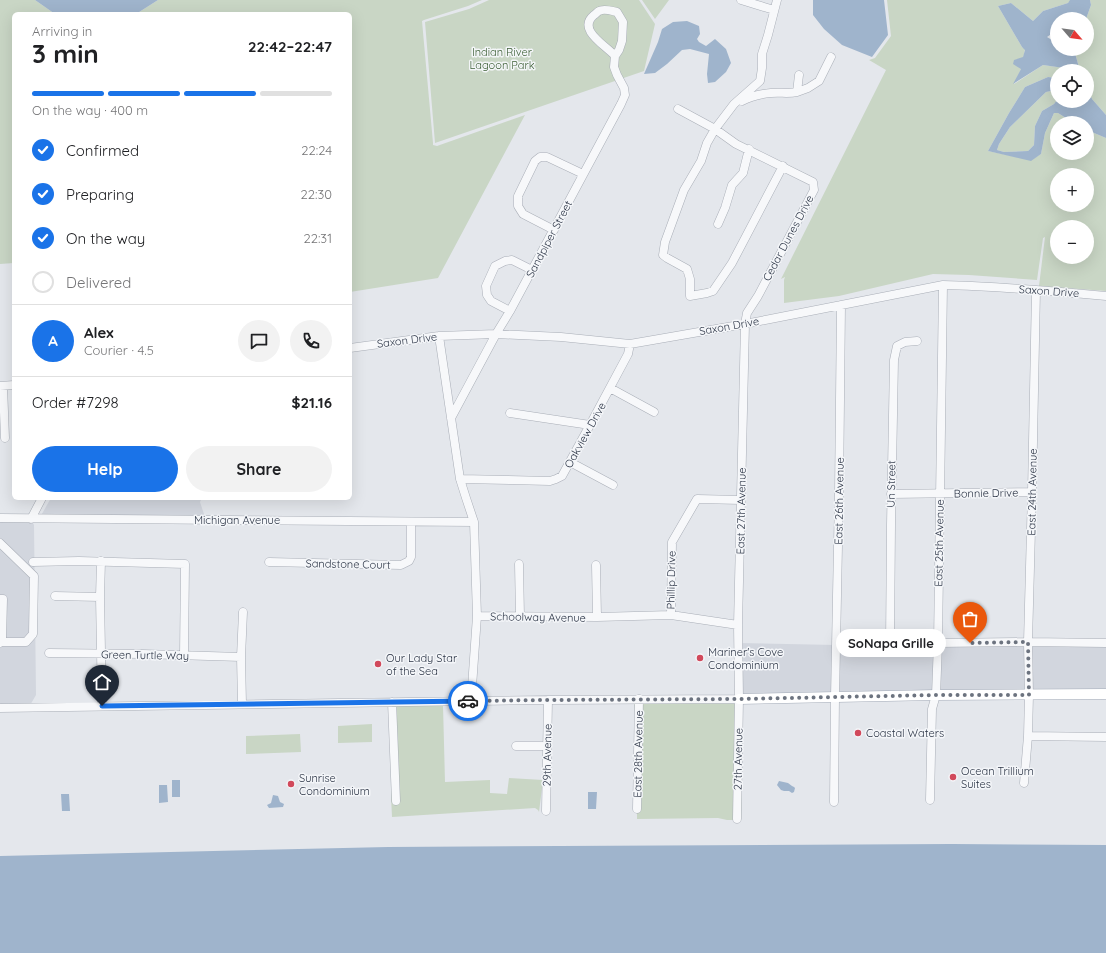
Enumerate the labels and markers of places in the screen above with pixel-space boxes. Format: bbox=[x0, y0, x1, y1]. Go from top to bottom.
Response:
pin bbox=[953, 602, 987, 643]
callout: SoNapa Grille bbox=[836, 629, 946, 657]
place label: Mariner's Cove Condominium bbox=[708, 645, 783, 672]
place label: Our Lady Star of the Sea bbox=[386, 651, 458, 678]
marker: Mariner's Cove Condominium bbox=[695, 653, 705, 663]
marker: Our Lady Star of the Sea bbox=[373, 659, 383, 669]
pin bbox=[85, 665, 119, 706]
place label: Coastal Waters bbox=[866, 726, 944, 740]
marker: Coastal Waters bbox=[853, 728, 863, 738]
place label: Ocean Trillium Suites bbox=[961, 764, 1034, 791]
place label: Sunrise Condominium bbox=[299, 771, 370, 798]
marker: Ocean Trillium Suites bbox=[948, 772, 958, 782]
marker: Sunrise Condominium bbox=[286, 779, 296, 789]

